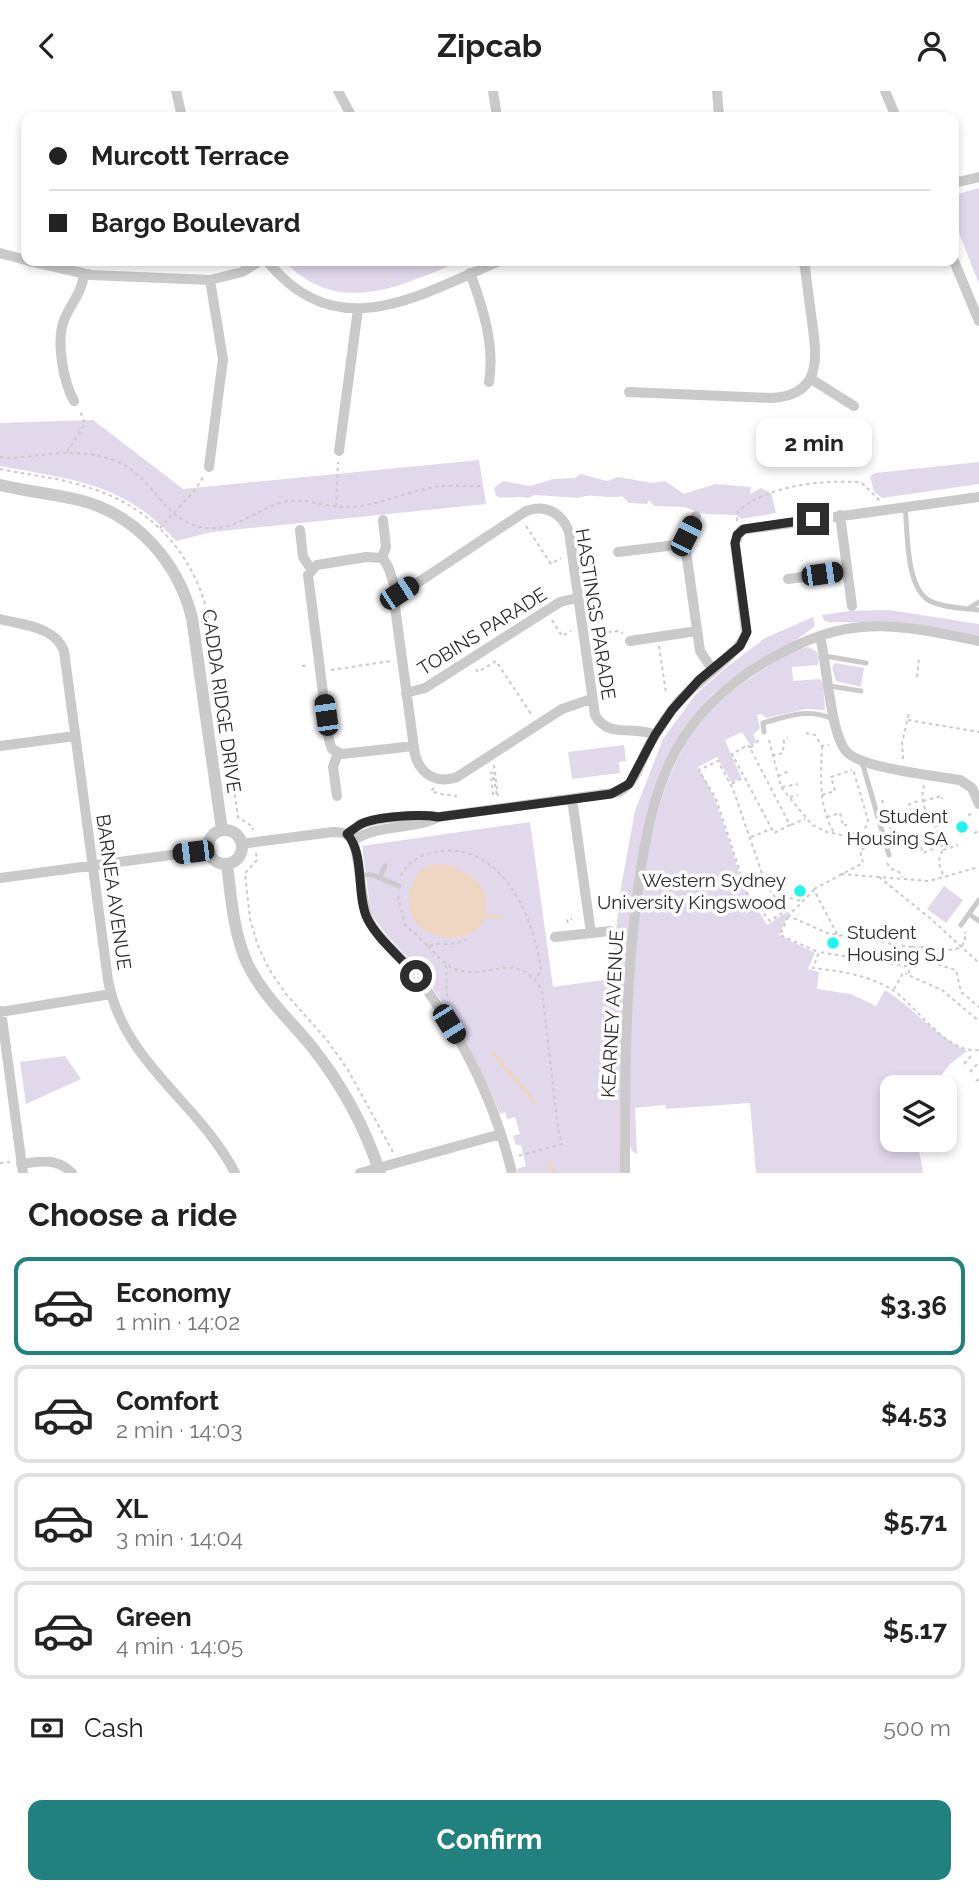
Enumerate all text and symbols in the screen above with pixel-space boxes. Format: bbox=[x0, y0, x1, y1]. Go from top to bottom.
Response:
icon: back bbox=[28, 27, 66, 65]
text: Zipcab bbox=[437, 27, 542, 64]
icon: person bbox=[913, 27, 951, 65]
text: Murcott Terrace bbox=[91, 141, 289, 171]
text: Bargo Boulevard bbox=[91, 208, 301, 238]
callout: 2 min bbox=[755, 417, 871, 467]
text: 2 min bbox=[784, 429, 844, 456]
route end bbox=[797, 503, 829, 535]
car bbox=[668, 513, 705, 559]
street label: HASTINGS PARADE bbox=[572, 527, 620, 701]
car bbox=[800, 561, 845, 587]
car bbox=[376, 573, 423, 613]
street label: TOBINS PARADE bbox=[413, 582, 551, 680]
street label: CADDA RIDGE DRIVE bbox=[198, 608, 246, 794]
car bbox=[313, 693, 340, 737]
place label: Student Housing SA bbox=[846, 805, 949, 849]
street label: BARNEA AVENUE bbox=[92, 813, 136, 971]
marker: Student Housing SA bbox=[954, 819, 970, 835]
car bbox=[171, 839, 216, 865]
place label: Western Sydney University Kingswood bbox=[597, 869, 786, 913]
marker: Western Sydney University Kingswood bbox=[792, 883, 808, 899]
place label: Student Housing SJ bbox=[847, 921, 945, 965]
street label: KEARNEY AVENUE bbox=[597, 930, 627, 1098]
marker: Student Housing SJ bbox=[825, 935, 841, 951]
route start bbox=[400, 960, 432, 992]
car bbox=[429, 1001, 470, 1047]
map controls bbox=[880, 1075, 957, 1152]
button: layers bbox=[880, 1075, 957, 1152]
text: Choose a ride bbox=[28, 1196, 237, 1233]
icon: car bbox=[32, 1275, 95, 1338]
text: Economy bbox=[116, 1278, 231, 1308]
text: $3.36 bbox=[880, 1291, 947, 1321]
text: 1 min · 14:02 bbox=[116, 1308, 240, 1335]
icon: car bbox=[32, 1383, 95, 1446]
text: Comfort bbox=[116, 1386, 219, 1416]
text: $4.53 bbox=[881, 1399, 947, 1429]
text: 2 min · 14:03 bbox=[116, 1416, 243, 1443]
icon: car bbox=[32, 1491, 95, 1554]
text: XL bbox=[116, 1494, 148, 1524]
text: $5.71 bbox=[883, 1507, 947, 1537]
text: 3 min · 14:04 bbox=[116, 1524, 243, 1551]
icon: car bbox=[32, 1599, 95, 1662]
text: Green bbox=[116, 1602, 192, 1632]
text: $5.17 bbox=[883, 1615, 947, 1645]
text: 4 min · 14:05 bbox=[116, 1632, 243, 1659]
icon: cash bbox=[28, 1709, 66, 1747]
text: Cash bbox=[84, 1713, 144, 1743]
text: 500 m bbox=[883, 1714, 951, 1741]
button: Confirm bbox=[28, 1800, 951, 1880]

